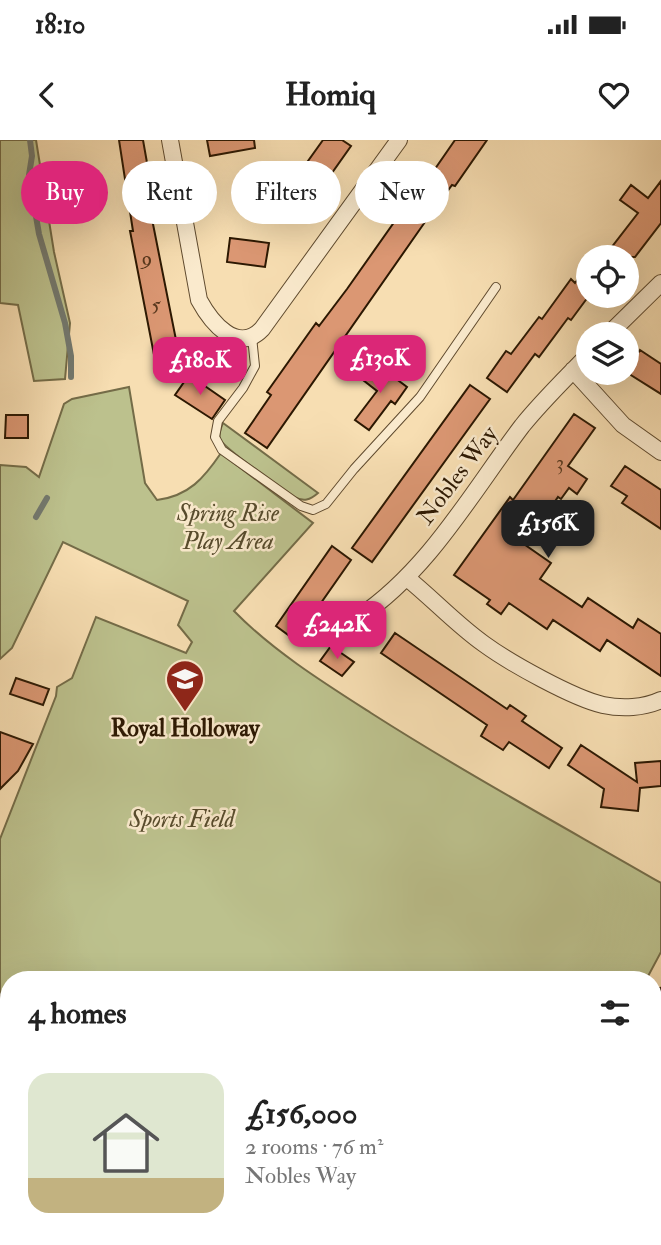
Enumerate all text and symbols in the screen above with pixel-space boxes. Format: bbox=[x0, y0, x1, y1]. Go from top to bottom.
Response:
text: 18:10 bbox=[35, 9, 85, 41]
text: Homiq bbox=[285, 75, 376, 115]
icon: back bbox=[28, 76, 66, 114]
icon: heart bbox=[595, 76, 633, 114]
chip: Buy bbox=[21, 161, 108, 224]
chip: Rent bbox=[122, 161, 217, 224]
chip: Filters bbox=[231, 161, 341, 224]
chip: New bbox=[355, 161, 449, 224]
house number: 9 bbox=[140, 245, 152, 272]
map controls bbox=[576, 245, 639, 385]
button: locate bbox=[576, 245, 639, 308]
house number: 5 bbox=[151, 291, 161, 318]
button: layers bbox=[576, 322, 639, 385]
pin: £130K bbox=[331, 336, 429, 395]
pin: £180K bbox=[151, 338, 249, 397]
text: £130K bbox=[350, 343, 410, 372]
text: £180K bbox=[169, 345, 231, 374]
street label: Nobles Way bbox=[410, 419, 505, 531]
house number: 3 bbox=[556, 449, 564, 476]
park label: Spring Rise Play Area bbox=[176, 498, 280, 557]
pin: £156K bbox=[499, 500, 597, 560]
text: £156K bbox=[517, 508, 579, 537]
pin: £242K bbox=[288, 602, 386, 661]
text: £242K bbox=[303, 609, 371, 638]
school or university icon: Royal Holloway bbox=[164, 658, 206, 713]
place label: Royal Holloway bbox=[110, 713, 261, 744]
park label: Sports Field bbox=[128, 804, 237, 835]
icon: filters bbox=[596, 994, 634, 1032]
text: 4 homes bbox=[28, 995, 127, 1032]
text: £156,000 bbox=[245, 1095, 357, 1132]
icon: home bbox=[84, 1101, 168, 1185]
text: 2 rooms · 76 m² bbox=[245, 1132, 383, 1161]
text: Nobles Way bbox=[245, 1161, 356, 1190]

